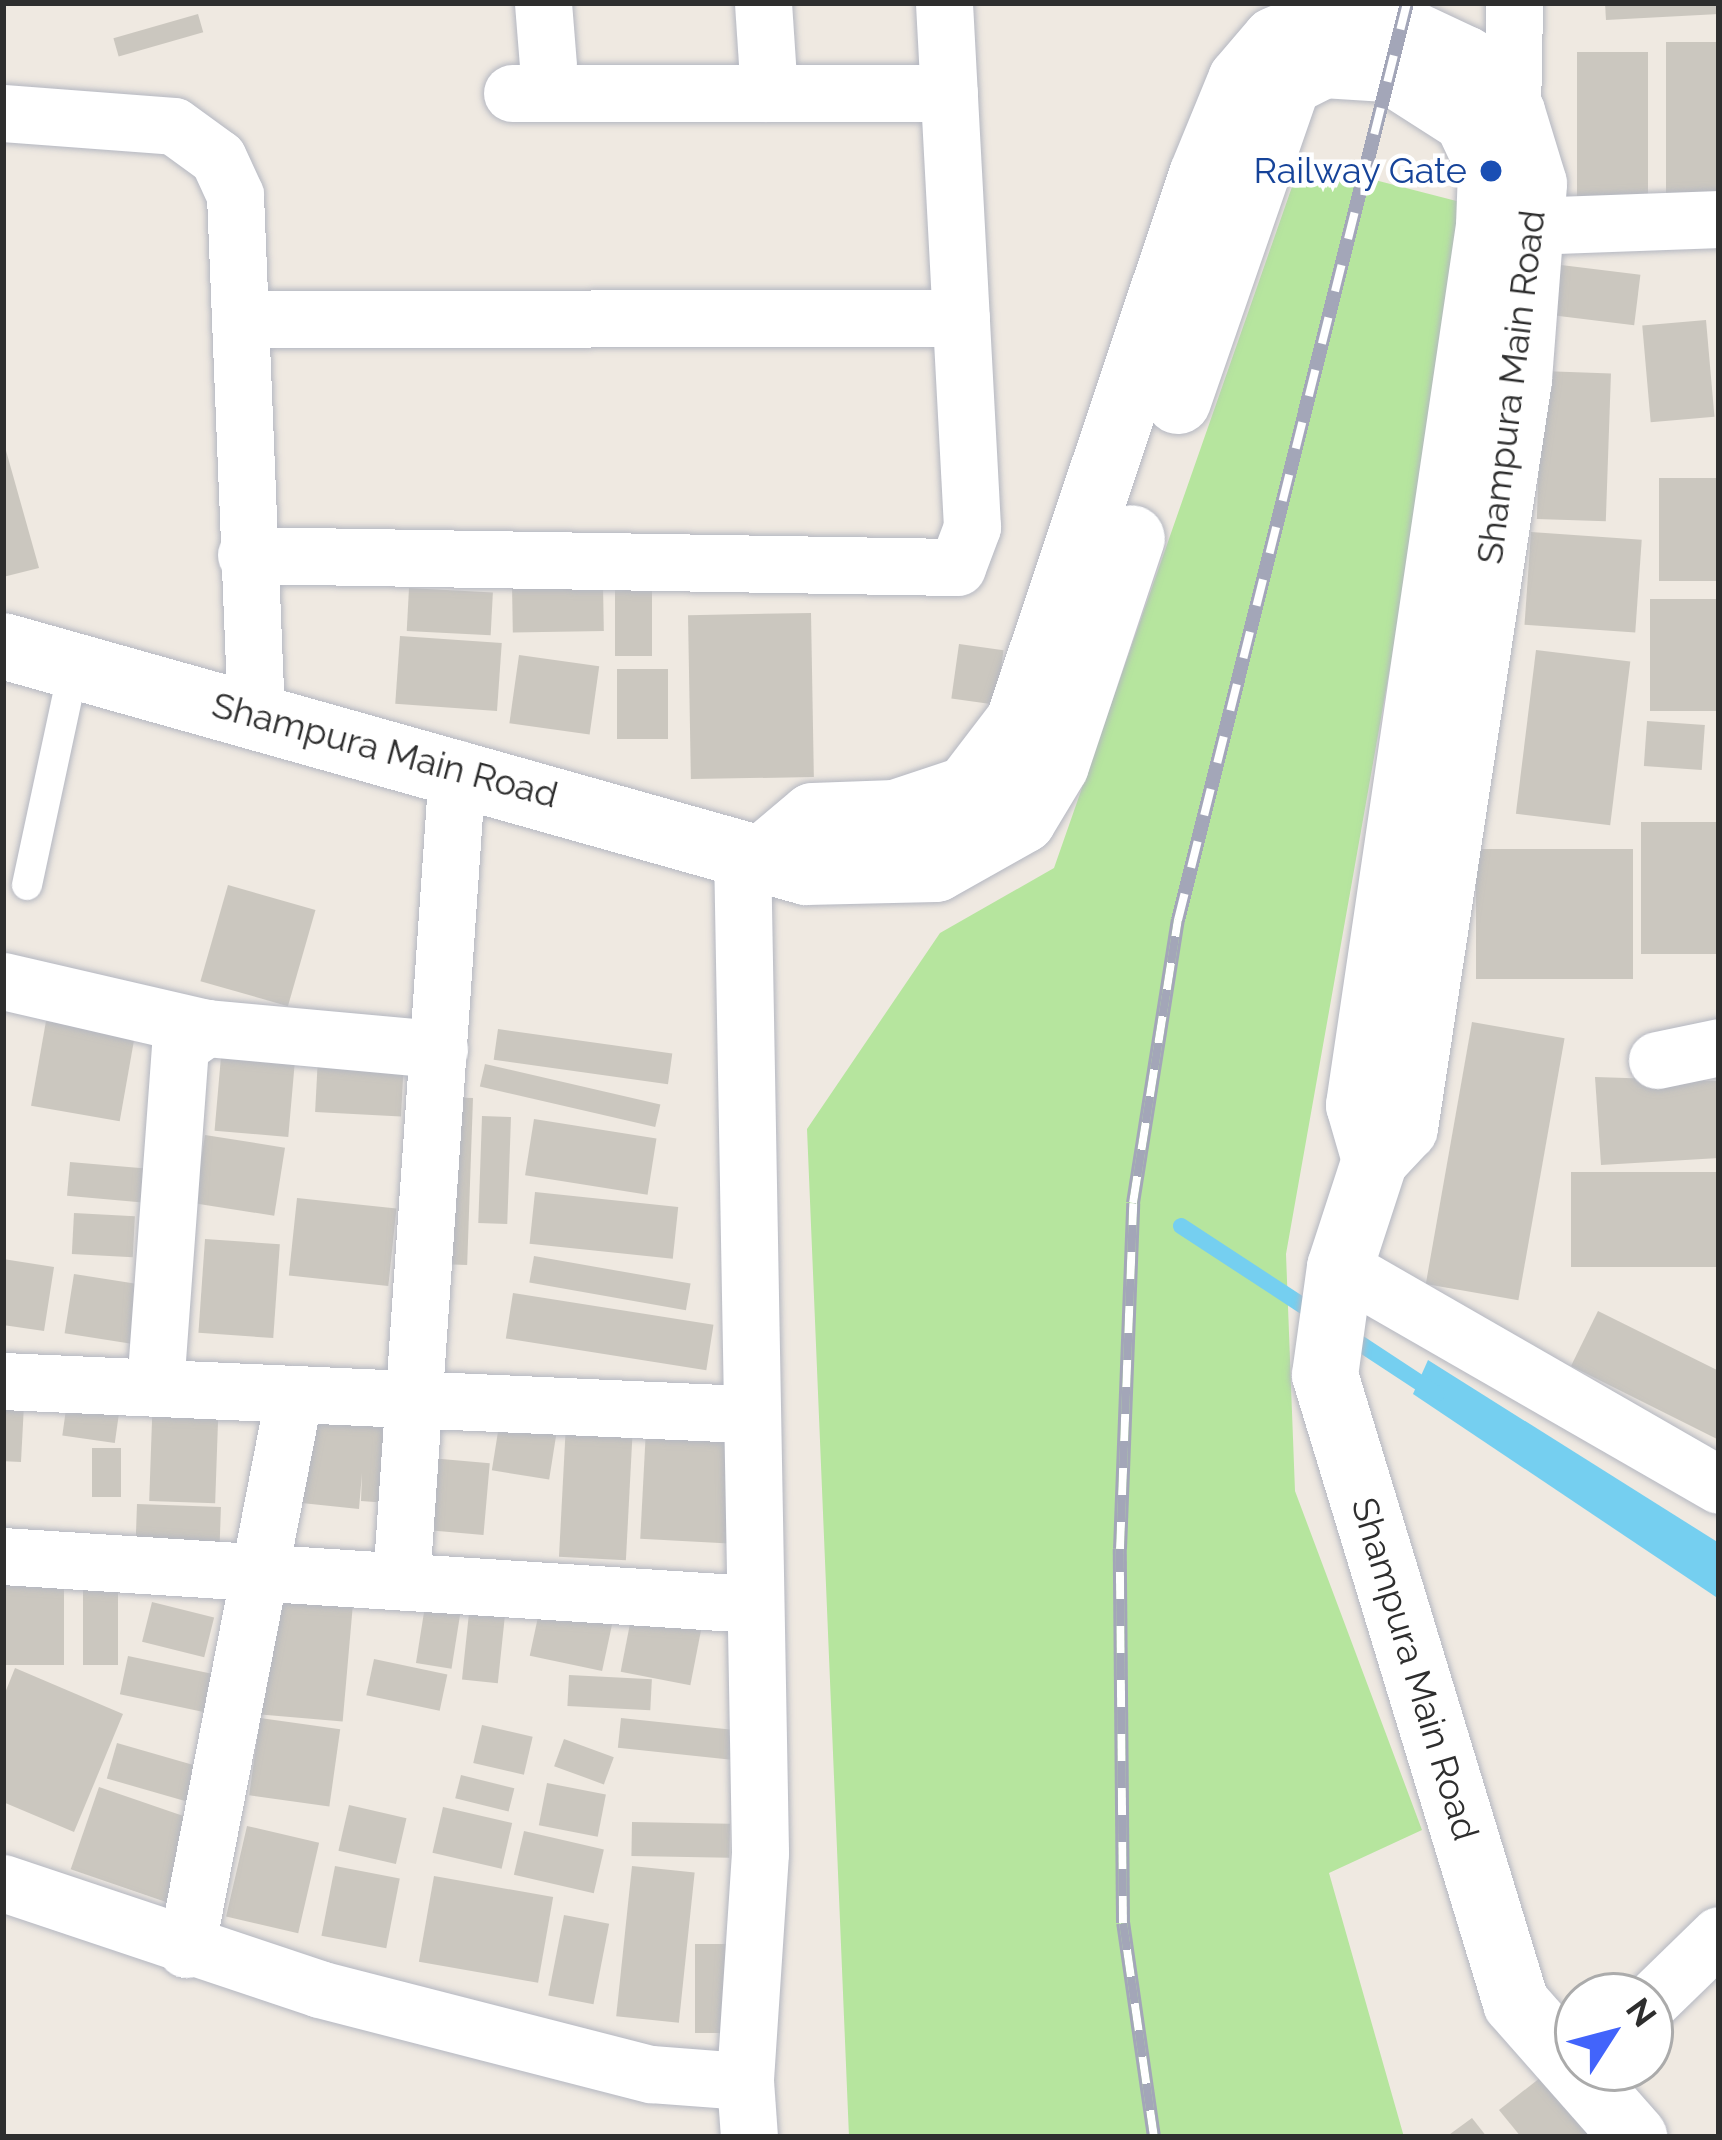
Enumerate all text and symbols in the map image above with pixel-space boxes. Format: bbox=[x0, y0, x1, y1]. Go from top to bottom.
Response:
place label: Railway Gate bbox=[1252, 149, 1467, 193]
marker: Railway Gate bbox=[1478, 158, 1504, 184]
street label: Shampura Main Road bbox=[1468, 208, 1554, 566]
street label: Shampura Main Road bbox=[208, 683, 562, 817]
street label: Shampura Main Road bbox=[1342, 1493, 1488, 1845]
north arrow bbox=[1554, 1972, 1674, 2092]
text: N bbox=[1618, 1991, 1664, 2034]

